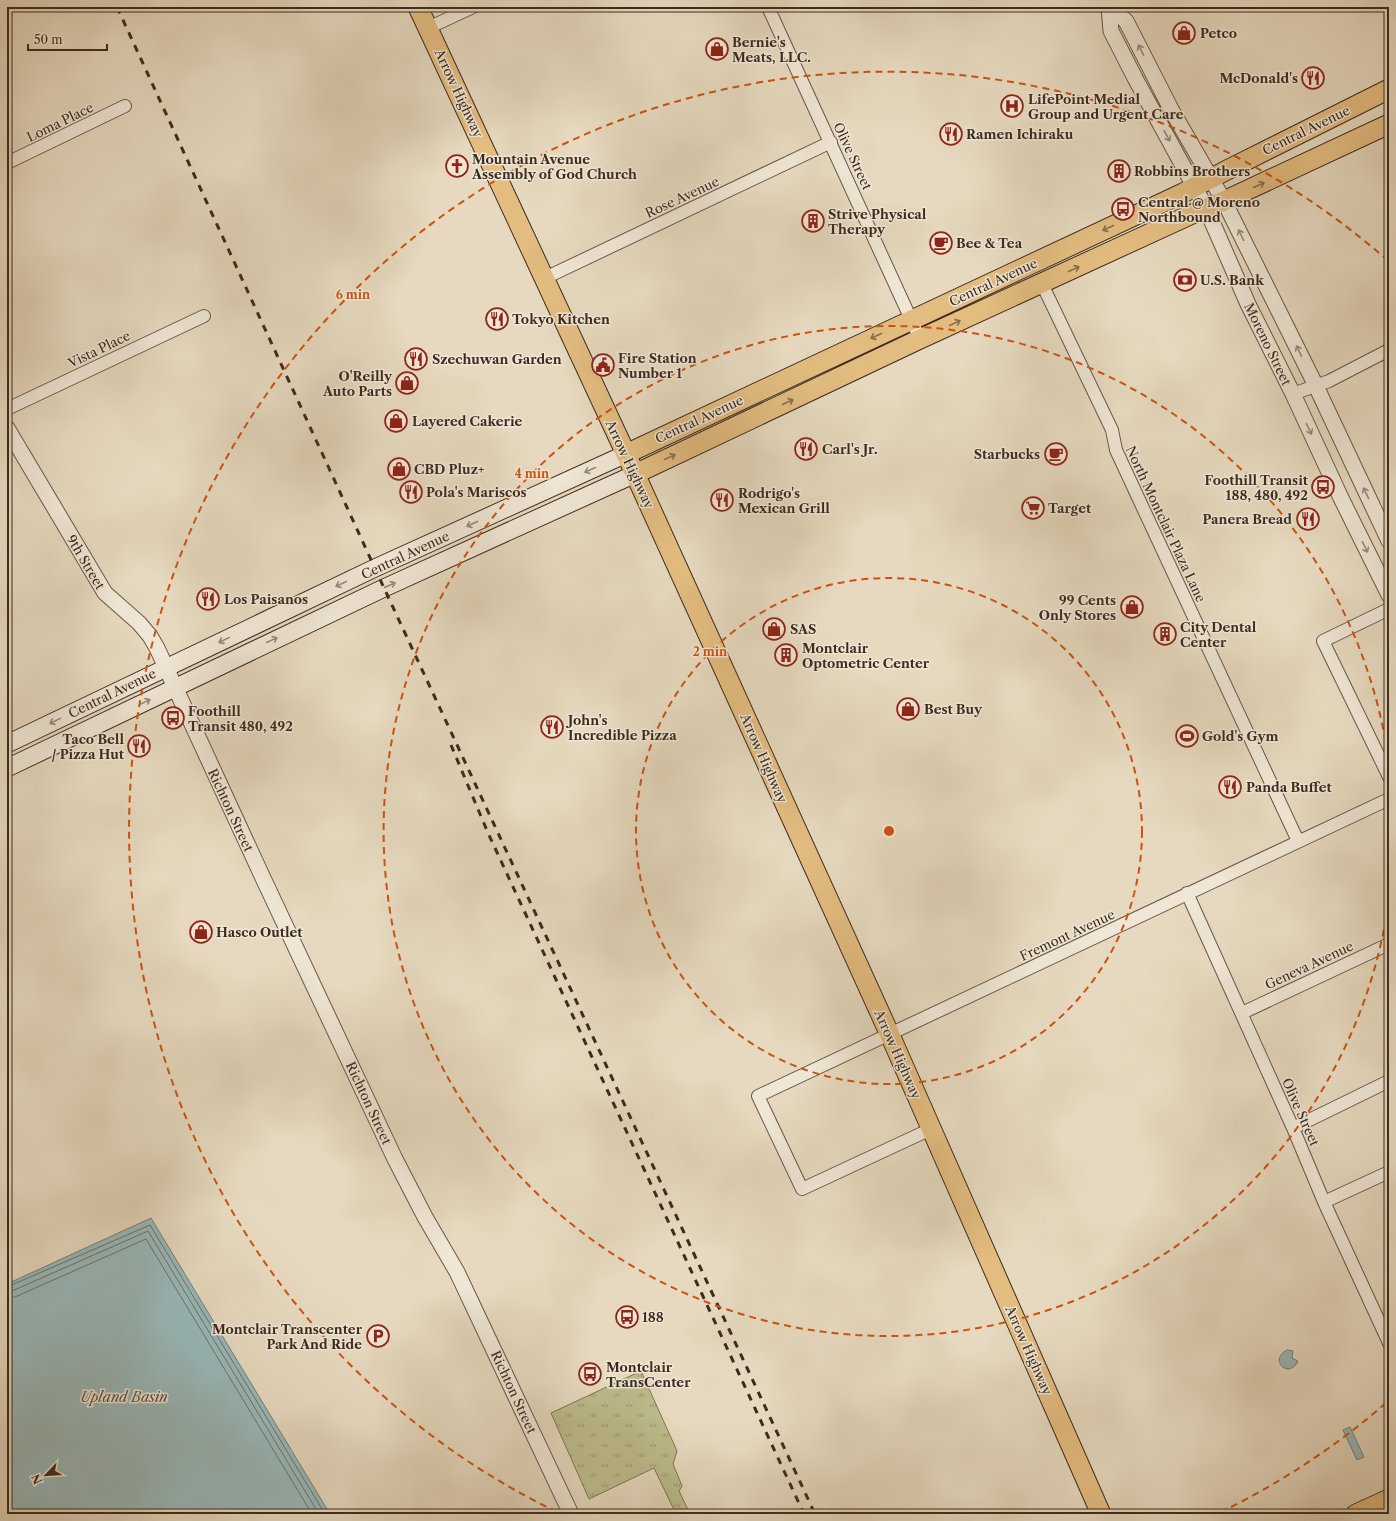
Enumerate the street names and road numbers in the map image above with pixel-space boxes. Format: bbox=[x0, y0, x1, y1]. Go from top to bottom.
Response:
street label: Arrow Highway bbox=[431, 45, 487, 140]
street label: Loma Place bbox=[24, 99, 96, 145]
street label: Central Avenue bbox=[1260, 102, 1352, 158]
street label: Olive Street bbox=[830, 120, 876, 193]
street label: Rose Avenue bbox=[643, 173, 721, 221]
street label: Central Avenue bbox=[946, 255, 1040, 309]
street label: Moreno Street bbox=[1241, 300, 1295, 388]
street label: Vista Place bbox=[64, 327, 133, 371]
street label: Central Avenue bbox=[652, 392, 746, 446]
street label: Arrow Highway bbox=[602, 416, 658, 511]
street label: North Montclair Plaza Lane bbox=[1123, 443, 1209, 605]
street label: Central Avenue bbox=[358, 528, 452, 582]
street label: 9th Street bbox=[64, 532, 109, 592]
street label: Central Avenue bbox=[66, 665, 158, 721]
street label: Arrow Highway bbox=[737, 710, 791, 806]
street label: Richton Street bbox=[205, 766, 257, 854]
street label: Fremont Avenue bbox=[1017, 906, 1117, 964]
street label: Geneva Avenue bbox=[1262, 938, 1356, 992]
street label: Arrow Highway bbox=[871, 1006, 925, 1102]
street label: Richton Street bbox=[343, 1059, 395, 1147]
street label: Olive Street bbox=[1279, 1076, 1323, 1149]
street label: Arrow Highway bbox=[1002, 1302, 1056, 1398]
street label: Richton Street bbox=[488, 1348, 540, 1436]

